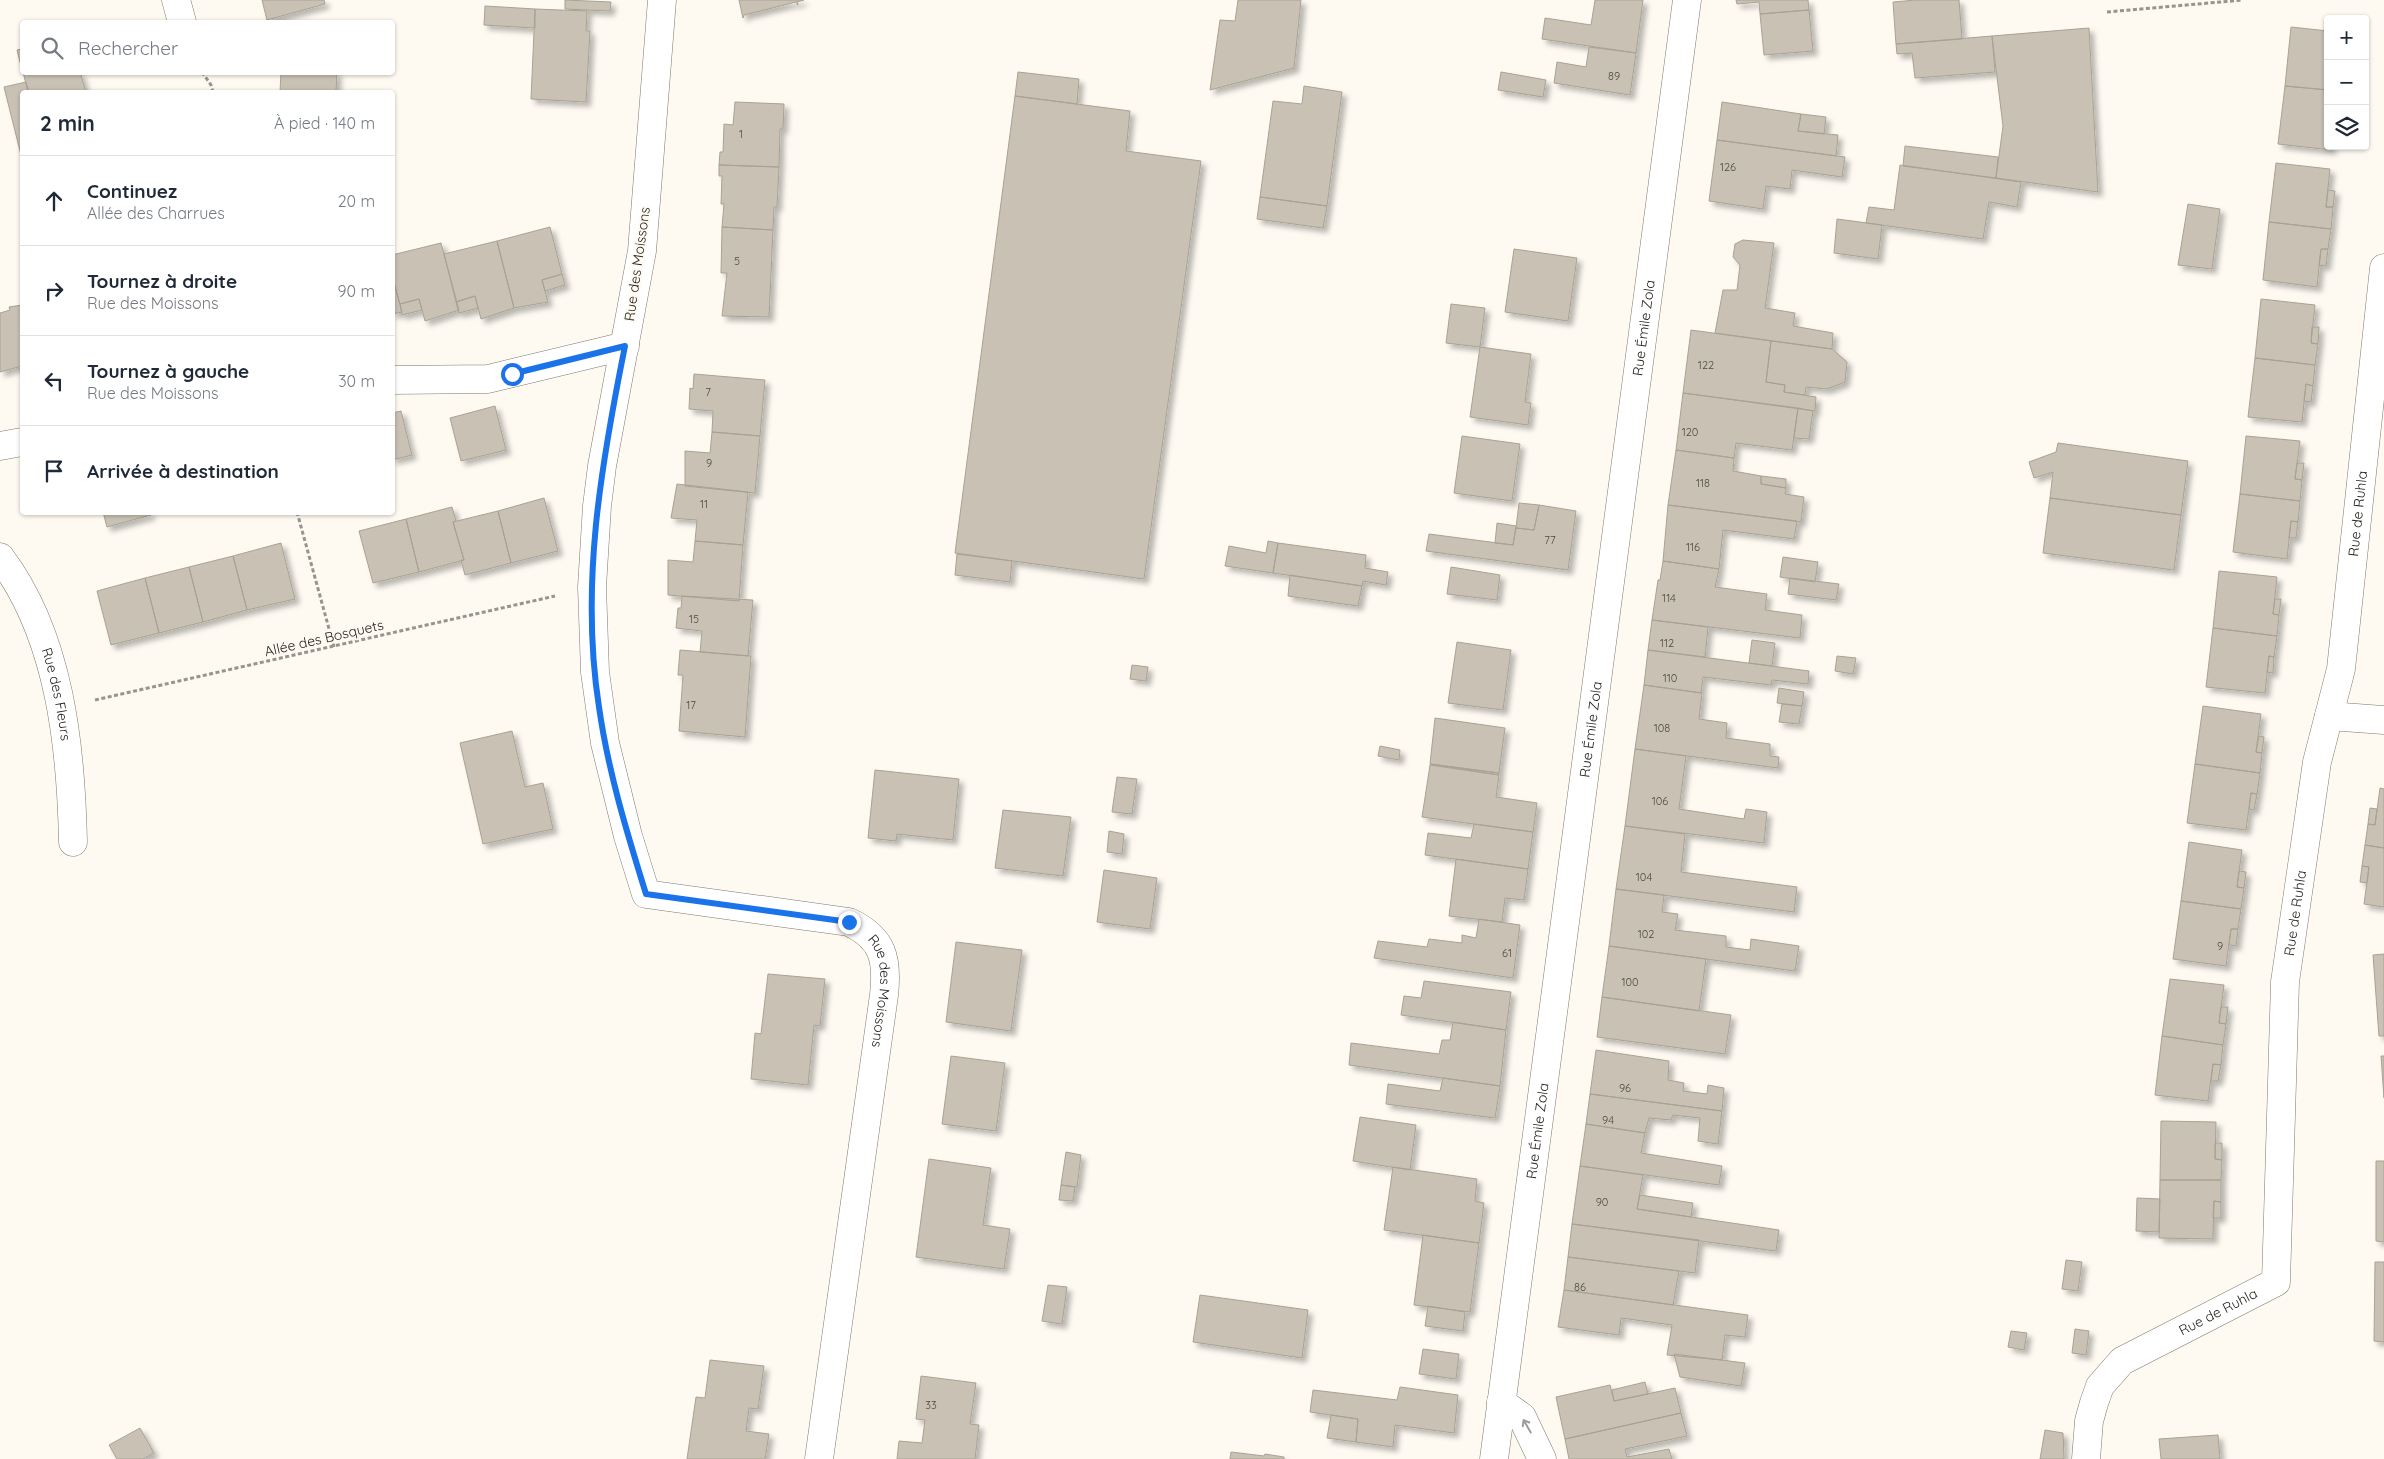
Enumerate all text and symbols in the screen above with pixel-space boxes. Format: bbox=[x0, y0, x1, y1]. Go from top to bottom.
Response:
map controls bbox=[2324, 15, 2369, 150]
button: + bbox=[2324, 15, 2369, 60]
search box bbox=[20, 20, 395, 75]
icon: search bbox=[38, 34, 66, 62]
text: Rechercher bbox=[78, 36, 178, 60]
button: − bbox=[2324, 60, 2369, 105]
house number: 89 bbox=[1608, 69, 1620, 83]
button: layers bbox=[2324, 105, 2369, 150]
text: 2 min bbox=[40, 110, 95, 136]
text: À pied · 140 m bbox=[274, 113, 375, 133]
house number: 1 bbox=[739, 127, 743, 141]
house number: 126 bbox=[1720, 160, 1736, 174]
text: Continuez bbox=[87, 179, 177, 203]
icon: ahead bbox=[40, 187, 68, 215]
text: 20 m bbox=[338, 191, 375, 211]
text: Allée des Charrues bbox=[87, 203, 225, 223]
street label: Rue des Moissons bbox=[620, 206, 654, 322]
house number: 5 bbox=[734, 254, 740, 268]
text: Tournez à droite bbox=[87, 269, 237, 293]
icon: right bbox=[40, 277, 68, 305]
street label: Rue Émile Zola bbox=[1628, 279, 1659, 377]
text: 90 m bbox=[338, 281, 375, 301]
text: Rue des Moissons bbox=[87, 293, 218, 313]
house number: 122 bbox=[1698, 358, 1714, 372]
text: Tournez à gauche bbox=[87, 359, 249, 383]
route start bbox=[501, 363, 524, 386]
icon: left bbox=[40, 367, 68, 395]
text: 30 m bbox=[338, 371, 375, 391]
text: Rue des Moissons bbox=[87, 383, 218, 403]
house number: 7 bbox=[705, 385, 711, 399]
house number: 120 bbox=[1682, 425, 1698, 439]
house number: 9 bbox=[706, 456, 712, 470]
icon: arrive bbox=[40, 457, 68, 485]
text: Arrivée à destination bbox=[87, 459, 279, 483]
street label: Rue de Ruhla bbox=[2344, 470, 2371, 557]
house number: 118 bbox=[1696, 476, 1710, 490]
house number: 11 bbox=[700, 497, 708, 511]
house number: 77 bbox=[1544, 533, 1556, 547]
house number: 116 bbox=[1686, 540, 1700, 554]
house number: 114 bbox=[1662, 591, 1676, 605]
house number: 15 bbox=[689, 612, 699, 626]
street label: Allée des Bosquets bbox=[263, 616, 385, 660]
house number: 112 bbox=[1660, 636, 1674, 650]
street label: Rue des Fleurs bbox=[38, 645, 75, 742]
house number: 110 bbox=[1663, 671, 1677, 685]
street label: Rue Émile Zola bbox=[1575, 680, 1606, 778]
house number: 17 bbox=[686, 698, 696, 712]
house number: 108 bbox=[1654, 721, 1670, 735]
house number: 106 bbox=[1652, 794, 1668, 808]
street label: Rue de Ruhla bbox=[2280, 869, 2310, 957]
house number: 104 bbox=[1636, 870, 1652, 884]
route end bbox=[838, 911, 861, 934]
house number: 102 bbox=[1638, 927, 1654, 941]
street label: Rue des Moissons bbox=[864, 931, 894, 1049]
house number: 9 bbox=[2217, 939, 2223, 953]
house number: 61 bbox=[1502, 946, 1512, 960]
house number: 100 bbox=[1621, 975, 1639, 989]
house number: 96 bbox=[1619, 1081, 1631, 1095]
street label: Rue Émile Zola bbox=[1522, 1082, 1553, 1180]
house number: 94 bbox=[1602, 1113, 1614, 1127]
house number: 90 bbox=[1596, 1195, 1608, 1209]
house number: 86 bbox=[1574, 1280, 1586, 1294]
street label: Rue de Ruhla bbox=[2176, 1284, 2260, 1339]
house number: 33 bbox=[925, 1398, 937, 1412]
one-way arrow bbox=[1522, 1420, 1532, 1434]

